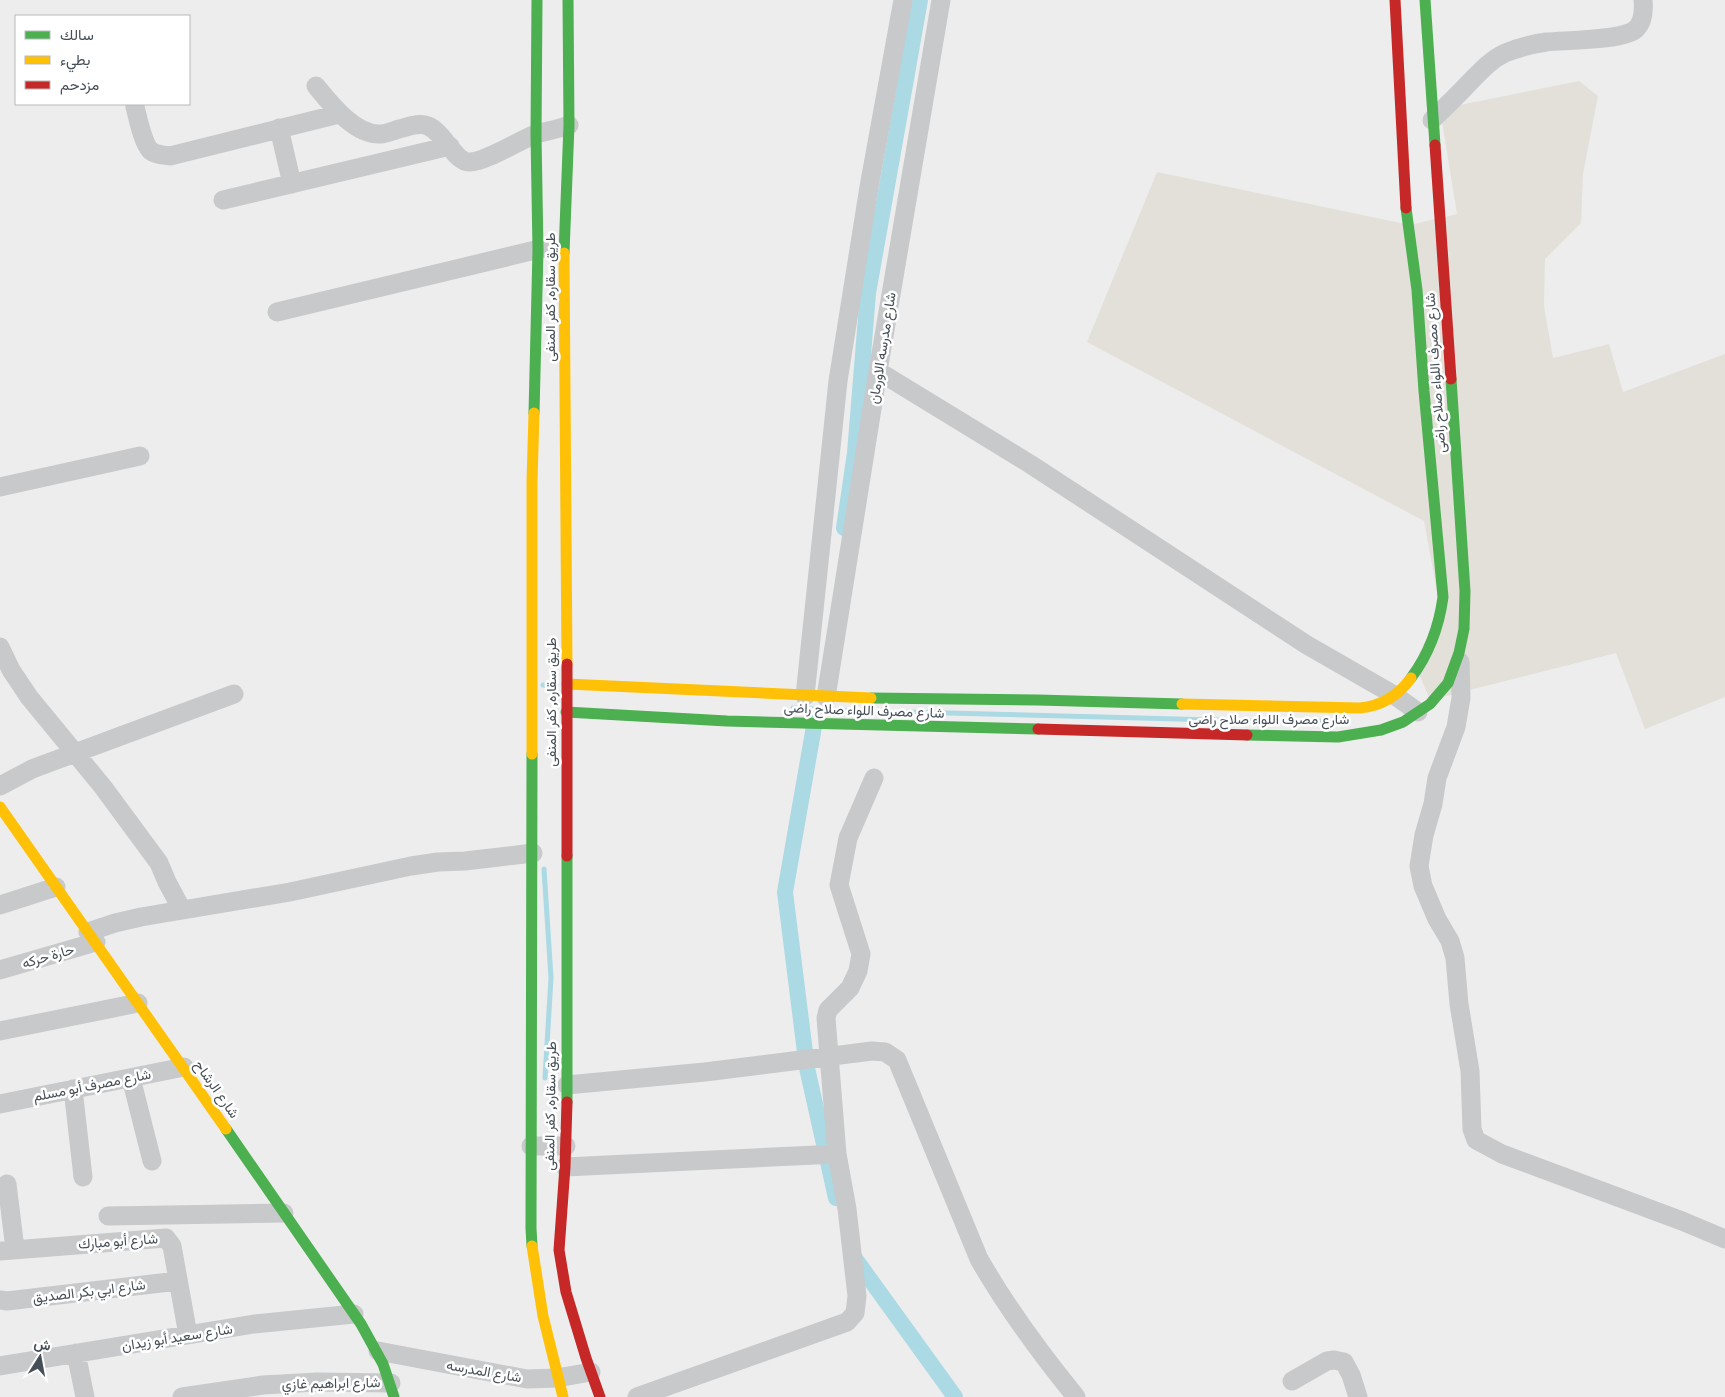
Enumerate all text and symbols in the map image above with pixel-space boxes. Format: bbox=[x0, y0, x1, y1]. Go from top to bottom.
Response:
legend bbox=[15, 15, 190, 105]
text: سالك bbox=[60, 26, 94, 44]
text: بطيء bbox=[60, 51, 90, 73]
text: مزدحم bbox=[60, 76, 99, 95]
street label: طريق سقاره, كفر المنفى bbox=[542, 232, 559, 362]
street label: شارع مدرسه الاورمان bbox=[865, 291, 902, 406]
street label: شارع مصرف اللواء صلاح راضى bbox=[1421, 292, 1452, 454]
street label: طريق سقاره, كفر المنفى bbox=[543, 637, 560, 767]
street label: شارع مصرف اللواء صلاح راضى bbox=[783, 699, 945, 724]
street label: شارع مصرف اللواء صلاح راضى bbox=[1189, 711, 1349, 730]
street label: حارة حركه bbox=[20, 941, 76, 972]
street label: طريق سقاره, كفر المنفى bbox=[541, 1041, 560, 1171]
street label: شارع الرشاح bbox=[189, 1057, 243, 1123]
street label: شارع مصرف أبو مسلم bbox=[32, 1066, 153, 1107]
street label: شارع أبو مبارك bbox=[78, 1230, 159, 1255]
street label: شارع ابي بكر الصديق bbox=[32, 1276, 147, 1310]
street label: شارع سعيد أبو زيدان bbox=[120, 1320, 234, 1357]
north arrow bbox=[15, 1332, 65, 1382]
text: ش bbox=[33, 1335, 52, 1355]
street label: شارع المدرسه bbox=[445, 1357, 523, 1388]
street label: شارع ابراهيم غازي bbox=[282, 1374, 381, 1396]

